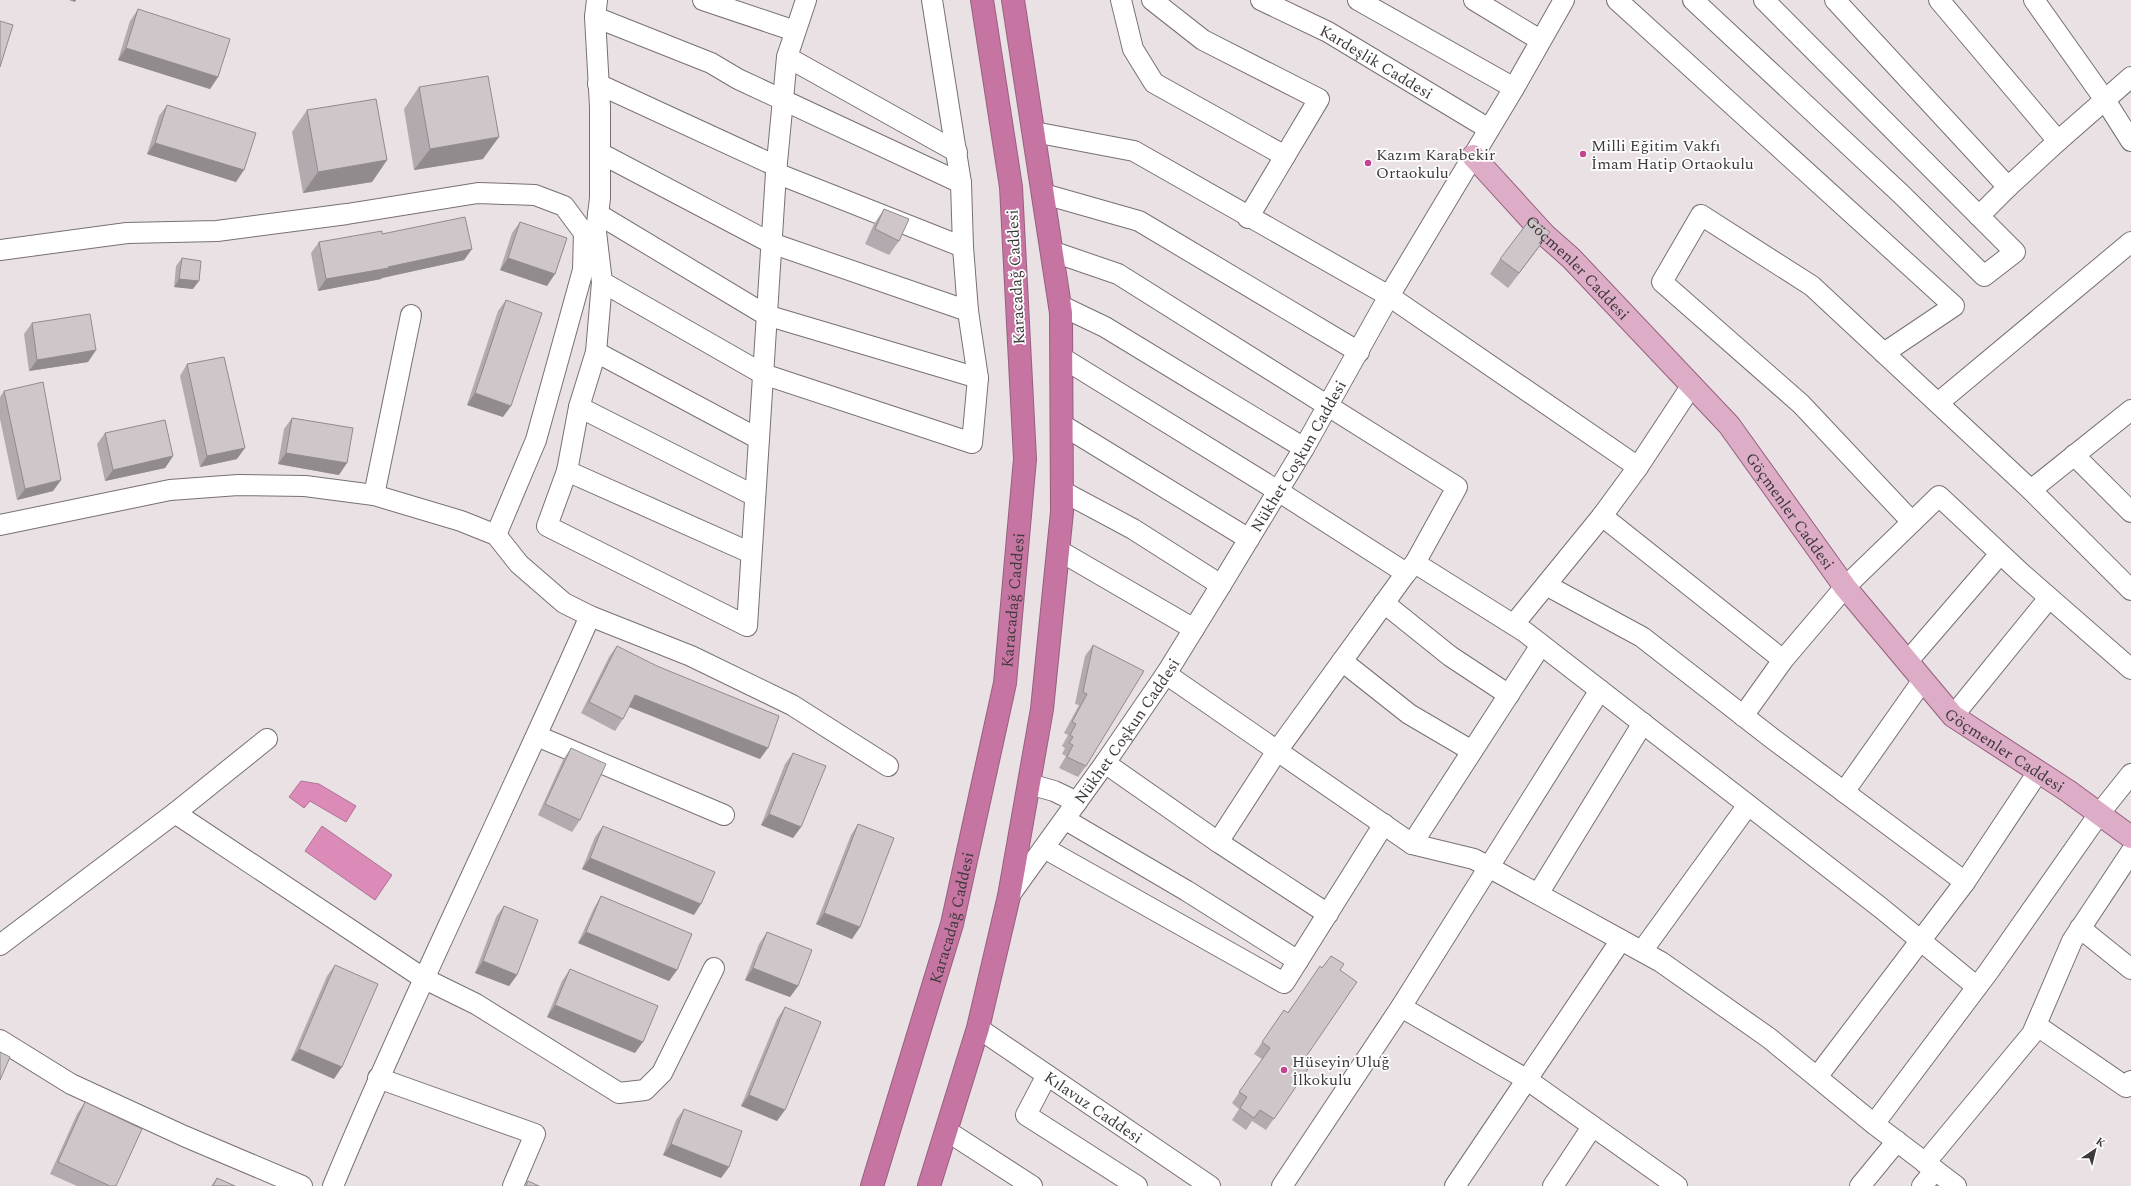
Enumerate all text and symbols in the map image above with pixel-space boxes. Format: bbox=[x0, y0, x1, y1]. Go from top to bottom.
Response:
street label: Kardeşlik Caddesi bbox=[1316, 19, 1437, 106]
place label: Milli Eğitim Vakfı İmam Hatip Ortaokulu bbox=[1591, 134, 1754, 176]
place label: Kazım Karabekir Ortaokulu bbox=[1376, 143, 1495, 185]
marker: Milli Eğitim Vakfı İmam Hatip Ortaokulu bbox=[1578, 149, 1588, 159]
marker: Kazım Karabekir Ortaokulu bbox=[1363, 158, 1373, 168]
street label: Karacadağ Caddesi bbox=[1000, 209, 1032, 345]
street label: Göçmenler Caddesi bbox=[1519, 210, 1635, 326]
street label: Nükhet Coşkun Caddesi bbox=[1245, 376, 1353, 537]
street label: Göçmenler Caddesi bbox=[1739, 448, 1840, 575]
street label: Karacadağ Caddesi bbox=[995, 532, 1031, 669]
street label: Nükhet Coşkun Caddesi bbox=[1068, 653, 1186, 809]
street label: Göçmenler Caddesi bbox=[1938, 703, 2069, 799]
street label: Karacadağ Caddesi bbox=[923, 850, 981, 987]
place label: Hüseyin Uluğ İlkokulu bbox=[1292, 1050, 1390, 1092]
marker: Hüseyin Uluğ İlkokulu bbox=[1279, 1065, 1289, 1075]
street label: Kılavuz Caddesi bbox=[1039, 1066, 1147, 1150]
north arrow bbox=[2075, 1130, 2115, 1170]
text: K bbox=[2092, 1133, 2109, 1152]

